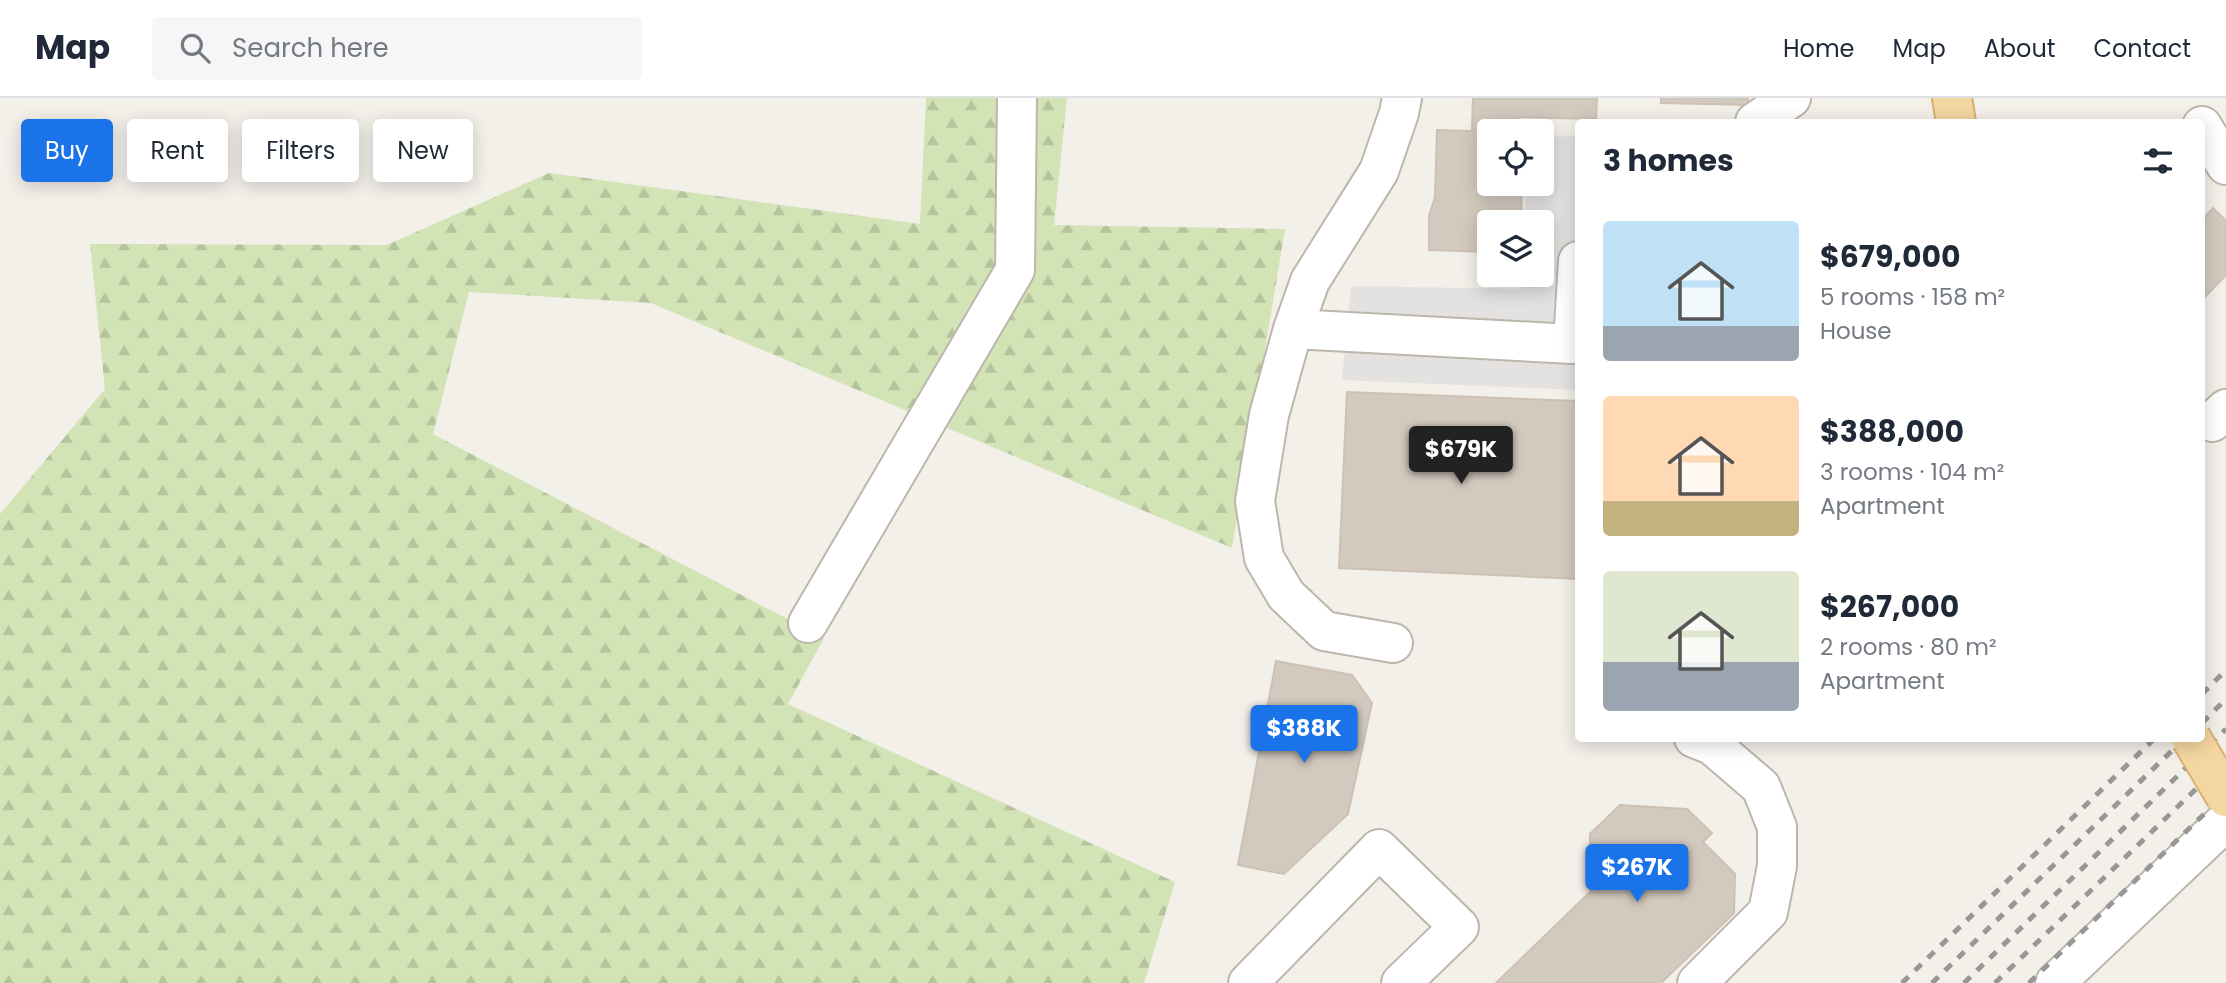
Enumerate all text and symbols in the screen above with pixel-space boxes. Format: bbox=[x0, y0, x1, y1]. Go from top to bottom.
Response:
search box bbox=[152, 17, 642, 80]
text: Map bbox=[35, 24, 110, 71]
icon: search bbox=[176, 29, 214, 67]
text: Search here bbox=[232, 30, 389, 66]
text: Home bbox=[1783, 32, 1855, 65]
text: Map bbox=[1893, 32, 1946, 65]
text: About bbox=[1984, 32, 2055, 65]
text: Contact bbox=[2093, 32, 2191, 65]
chip: Buy bbox=[21, 119, 113, 182]
chip: Rent bbox=[127, 119, 228, 182]
chip: Filters bbox=[242, 119, 359, 182]
chip: New bbox=[373, 119, 473, 182]
map controls bbox=[1477, 119, 1554, 287]
button: locate bbox=[1477, 119, 1554, 196]
text: 3 homes bbox=[1603, 139, 1734, 182]
icon: filters bbox=[2139, 142, 2177, 180]
button: layers bbox=[1477, 210, 1554, 287]
text: $679,000 bbox=[1820, 235, 1961, 278]
icon: home bbox=[1659, 249, 1743, 333]
text: 5 rooms · 158 m² bbox=[1820, 281, 2005, 313]
text: House bbox=[1820, 315, 1892, 347]
text: $388,000 bbox=[1820, 410, 1964, 453]
icon: home bbox=[1659, 424, 1743, 508]
pin: $679K bbox=[1412, 426, 1510, 486]
text: $679K bbox=[1425, 433, 1497, 465]
text: 3 rooms · 104 m² bbox=[1820, 456, 2004, 488]
text: Apartment bbox=[1820, 490, 1945, 522]
text: $267,000 bbox=[1820, 585, 1959, 628]
icon: home bbox=[1659, 599, 1743, 683]
text: 2 rooms · 80 m² bbox=[1820, 631, 1997, 663]
text: Apartment bbox=[1820, 665, 1945, 697]
pin: $388K bbox=[1255, 706, 1353, 765]
text: $388K bbox=[1267, 712, 1341, 744]
pin: $267K bbox=[1588, 844, 1686, 904]
text: $267K bbox=[1601, 851, 1673, 883]

